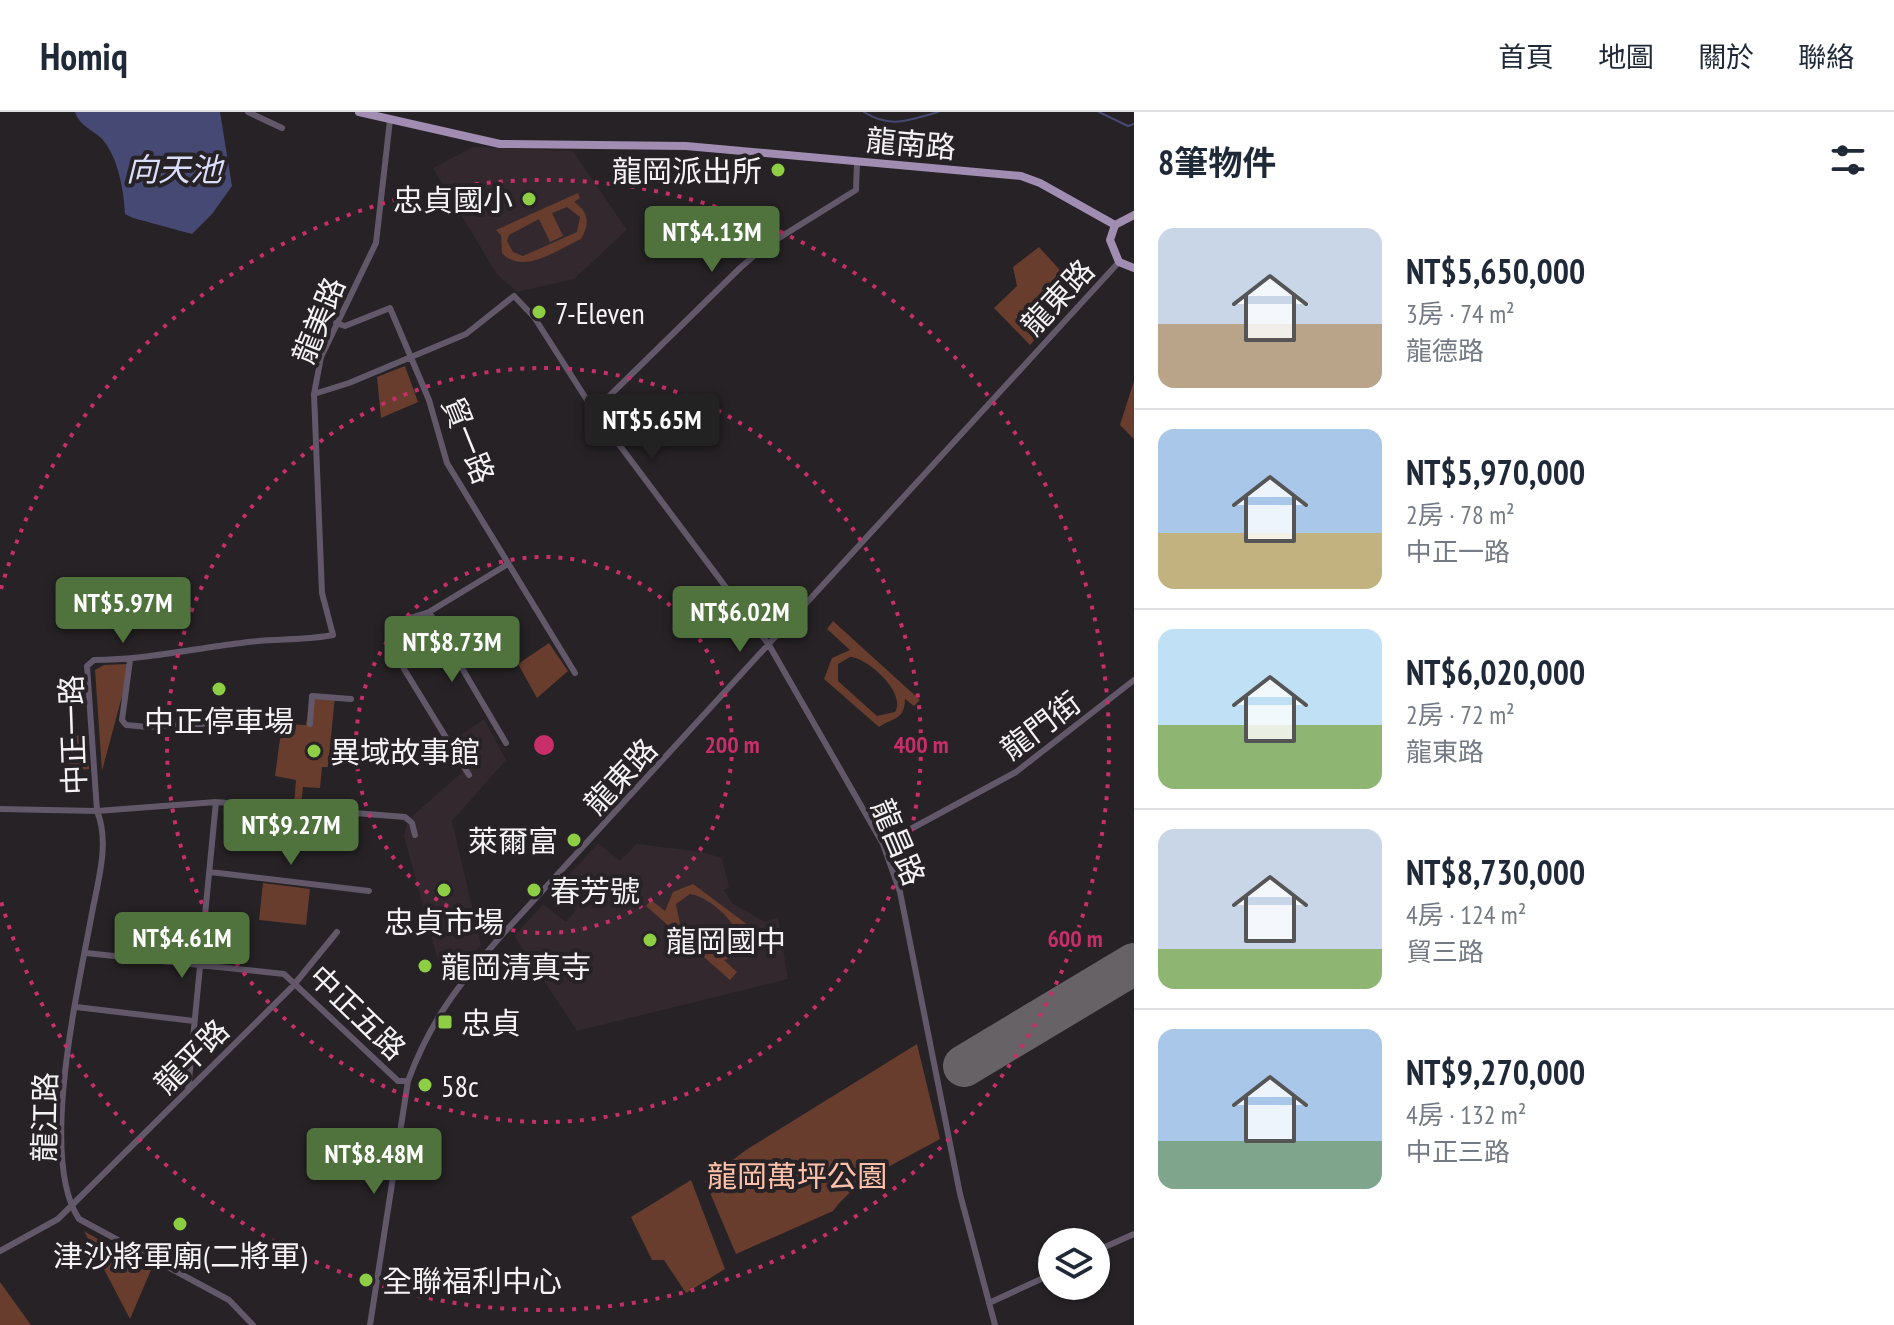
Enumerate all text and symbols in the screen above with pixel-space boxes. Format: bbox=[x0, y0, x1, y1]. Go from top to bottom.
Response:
text: Homiq bbox=[40, 31, 128, 80]
text: 首頁 bbox=[1498, 38, 1554, 75]
text: 地圖 bbox=[1598, 38, 1654, 75]
text: 關於 bbox=[1698, 38, 1754, 75]
text: 聯絡 bbox=[1798, 38, 1854, 75]
street label: 龍南路 bbox=[864, 120, 958, 166]
icon: filters bbox=[1826, 138, 1870, 182]
text: 8筆物件 bbox=[1158, 140, 1276, 184]
water label: 向天池 bbox=[126, 148, 225, 190]
place label: 龍岡派出所 bbox=[612, 151, 762, 190]
marker: 龍岡派出所 bbox=[769, 161, 787, 179]
place label: 忠貞國小 bbox=[393, 180, 513, 219]
marker: 忠貞國小 bbox=[520, 190, 538, 208]
pin: NT$4.13M bbox=[629, 206, 795, 274]
text: NT$4.13M bbox=[663, 215, 761, 248]
text: NT$5,650,000 bbox=[1406, 249, 1585, 293]
street label: 龍東路 bbox=[1012, 251, 1102, 343]
icon: home bbox=[1222, 260, 1318, 356]
street label: 龍美路 bbox=[283, 271, 353, 369]
place label: 7-Eleven bbox=[555, 293, 645, 332]
text: 3房 · 74 m² bbox=[1406, 297, 1515, 330]
marker: 7-Eleven bbox=[530, 303, 548, 321]
text: 龍德路 bbox=[1406, 334, 1484, 367]
street label: 貿一路 bbox=[434, 391, 504, 489]
pin: NT$5.65M bbox=[569, 394, 735, 462]
text: NT$5.65M bbox=[603, 403, 701, 436]
text: NT$5,970,000 bbox=[1406, 450, 1585, 494]
icon: home bbox=[1222, 461, 1318, 557]
text: 2房 · 78 m² bbox=[1406, 498, 1515, 531]
text: 中正一路 bbox=[1406, 535, 1510, 568]
pin: NT$5.97M bbox=[40, 577, 206, 645]
text: NT$5.97M bbox=[74, 586, 172, 619]
pin: NT$6.02M bbox=[657, 586, 823, 654]
text: NT$6.02M bbox=[691, 595, 789, 628]
pin: NT$8.73M bbox=[369, 616, 535, 684]
text: NT$8.73M bbox=[403, 625, 501, 658]
text: NT$6,020,000 bbox=[1406, 650, 1585, 694]
icon: home bbox=[1222, 661, 1318, 757]
street label: 中正一路 bbox=[50, 674, 94, 796]
marker: 中正停車場 bbox=[210, 680, 228, 698]
street label: 龍門街 bbox=[992, 682, 1088, 768]
text: 2房 · 72 m² bbox=[1406, 698, 1515, 731]
place label: 中正停車場 bbox=[144, 701, 294, 740]
text: 200 m bbox=[704, 729, 760, 760]
text: 400 m bbox=[893, 729, 949, 760]
street label: 龍東路 bbox=[575, 730, 665, 822]
centre of rings bbox=[530, 731, 558, 759]
place label: 異域故事館 bbox=[330, 732, 480, 771]
text: 龍東路 bbox=[1406, 735, 1484, 768]
marker: 異域故事館 bbox=[305, 742, 323, 760]
street label: 龍昌路 bbox=[863, 793, 935, 891]
pin: NT$9.27M bbox=[208, 799, 374, 867]
text: NT$9.27M bbox=[242, 808, 340, 841]
place label: 萊爾富 bbox=[468, 821, 558, 860]
marker: 萊爾富 bbox=[565, 831, 583, 849]
text: NT$8,730,000 bbox=[1406, 850, 1585, 894]
icon: home bbox=[1222, 861, 1318, 957]
place label: 春芳號 bbox=[550, 871, 640, 910]
marker: 忠貞市場 bbox=[435, 881, 453, 899]
marker: 春芳號 bbox=[525, 881, 543, 899]
text: 4房 · 124 m² bbox=[1406, 898, 1526, 931]
place label: 忠貞市場 bbox=[384, 902, 504, 941]
pin: NT$4.61M bbox=[99, 912, 265, 980]
text: NT$4.61M bbox=[133, 921, 231, 954]
place label: 龍岡國中 bbox=[666, 921, 786, 960]
text: 600 m bbox=[1047, 923, 1103, 954]
marker: 龍岡國中 bbox=[641, 931, 659, 949]
text: 貿三路 bbox=[1406, 935, 1484, 968]
place label: 龍岡清真寺 bbox=[441, 947, 591, 986]
street label: 中正五路 bbox=[301, 956, 415, 1068]
marker: 龍岡清真寺 bbox=[416, 957, 434, 975]
place label: 忠貞 bbox=[461, 1003, 521, 1042]
street label: 龍平路 bbox=[145, 1010, 237, 1102]
marker: 忠貞 bbox=[436, 1013, 454, 1031]
text: NT$9,270,000 bbox=[1406, 1050, 1585, 1094]
icon: home bbox=[1222, 1061, 1318, 1157]
place label: 58c bbox=[441, 1066, 479, 1105]
street label: 龍江路 bbox=[24, 1072, 64, 1162]
marker: 58c bbox=[416, 1076, 434, 1094]
text: 4房 · 132 m² bbox=[1406, 1098, 1526, 1131]
pin: NT$8.48M bbox=[291, 1128, 457, 1196]
text: 中正三路 bbox=[1406, 1135, 1510, 1168]
text: NT$8.48M bbox=[325, 1137, 423, 1170]
park label: 龍岡萬坪公園 bbox=[707, 1156, 887, 1195]
marker: 津沙將軍廟(二將軍) bbox=[171, 1215, 189, 1233]
map controls bbox=[1038, 1228, 1110, 1300]
button: layers bbox=[1038, 1228, 1110, 1300]
place label: 津沙將軍廟(二將軍) bbox=[53, 1236, 307, 1275]
place label: 全聯福利中心 bbox=[382, 1261, 562, 1300]
marker: 全聯福利中心 bbox=[357, 1271, 375, 1289]

